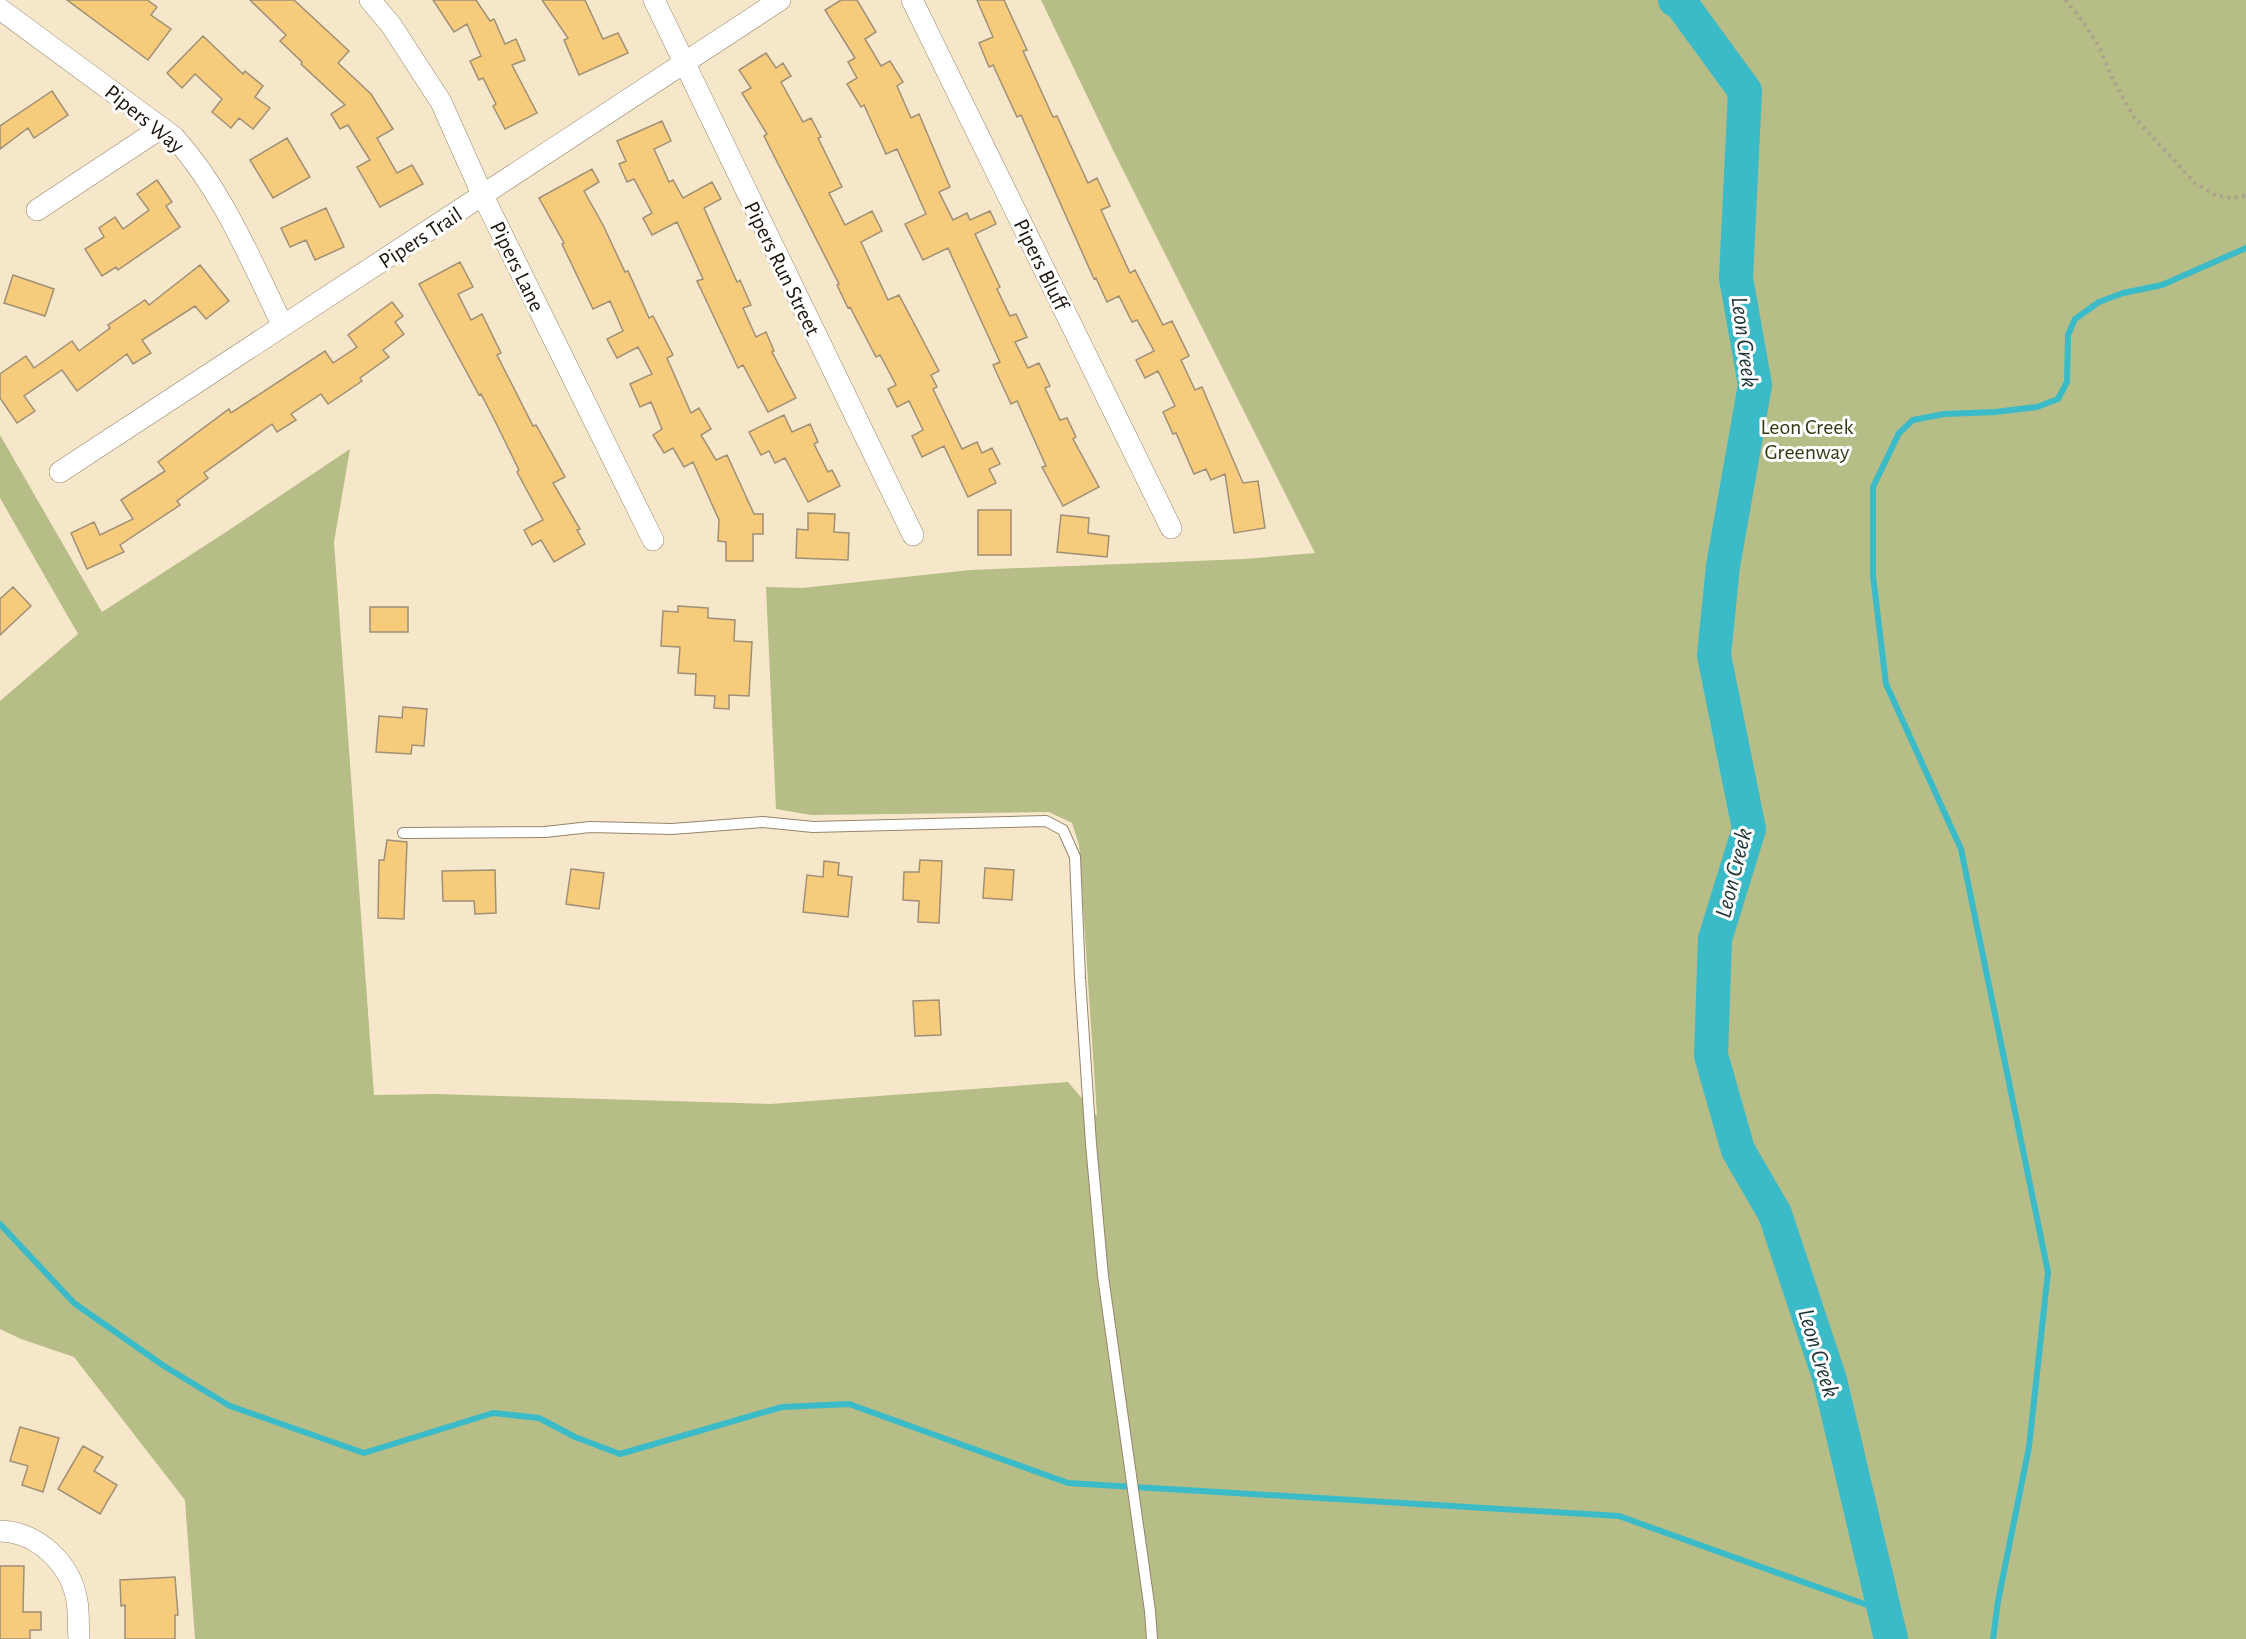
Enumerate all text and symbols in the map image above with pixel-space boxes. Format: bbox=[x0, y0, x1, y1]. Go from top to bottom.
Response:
street label: Pipers Way bbox=[101, 80, 189, 158]
street label: Pipers Run Street bbox=[740, 198, 824, 339]
street label: Pipers Trail bbox=[375, 203, 466, 273]
street label: Pipers Bluff bbox=[1010, 215, 1073, 315]
street label: Pipers Lane bbox=[486, 218, 548, 315]
water label: Leon Creek bbox=[1727, 295, 1761, 389]
park label: Leon Creek Greenway bbox=[1761, 416, 1853, 463]
water label: Leon Creek bbox=[1711, 826, 1757, 921]
water label: Leon Creek bbox=[1793, 1306, 1843, 1401]

